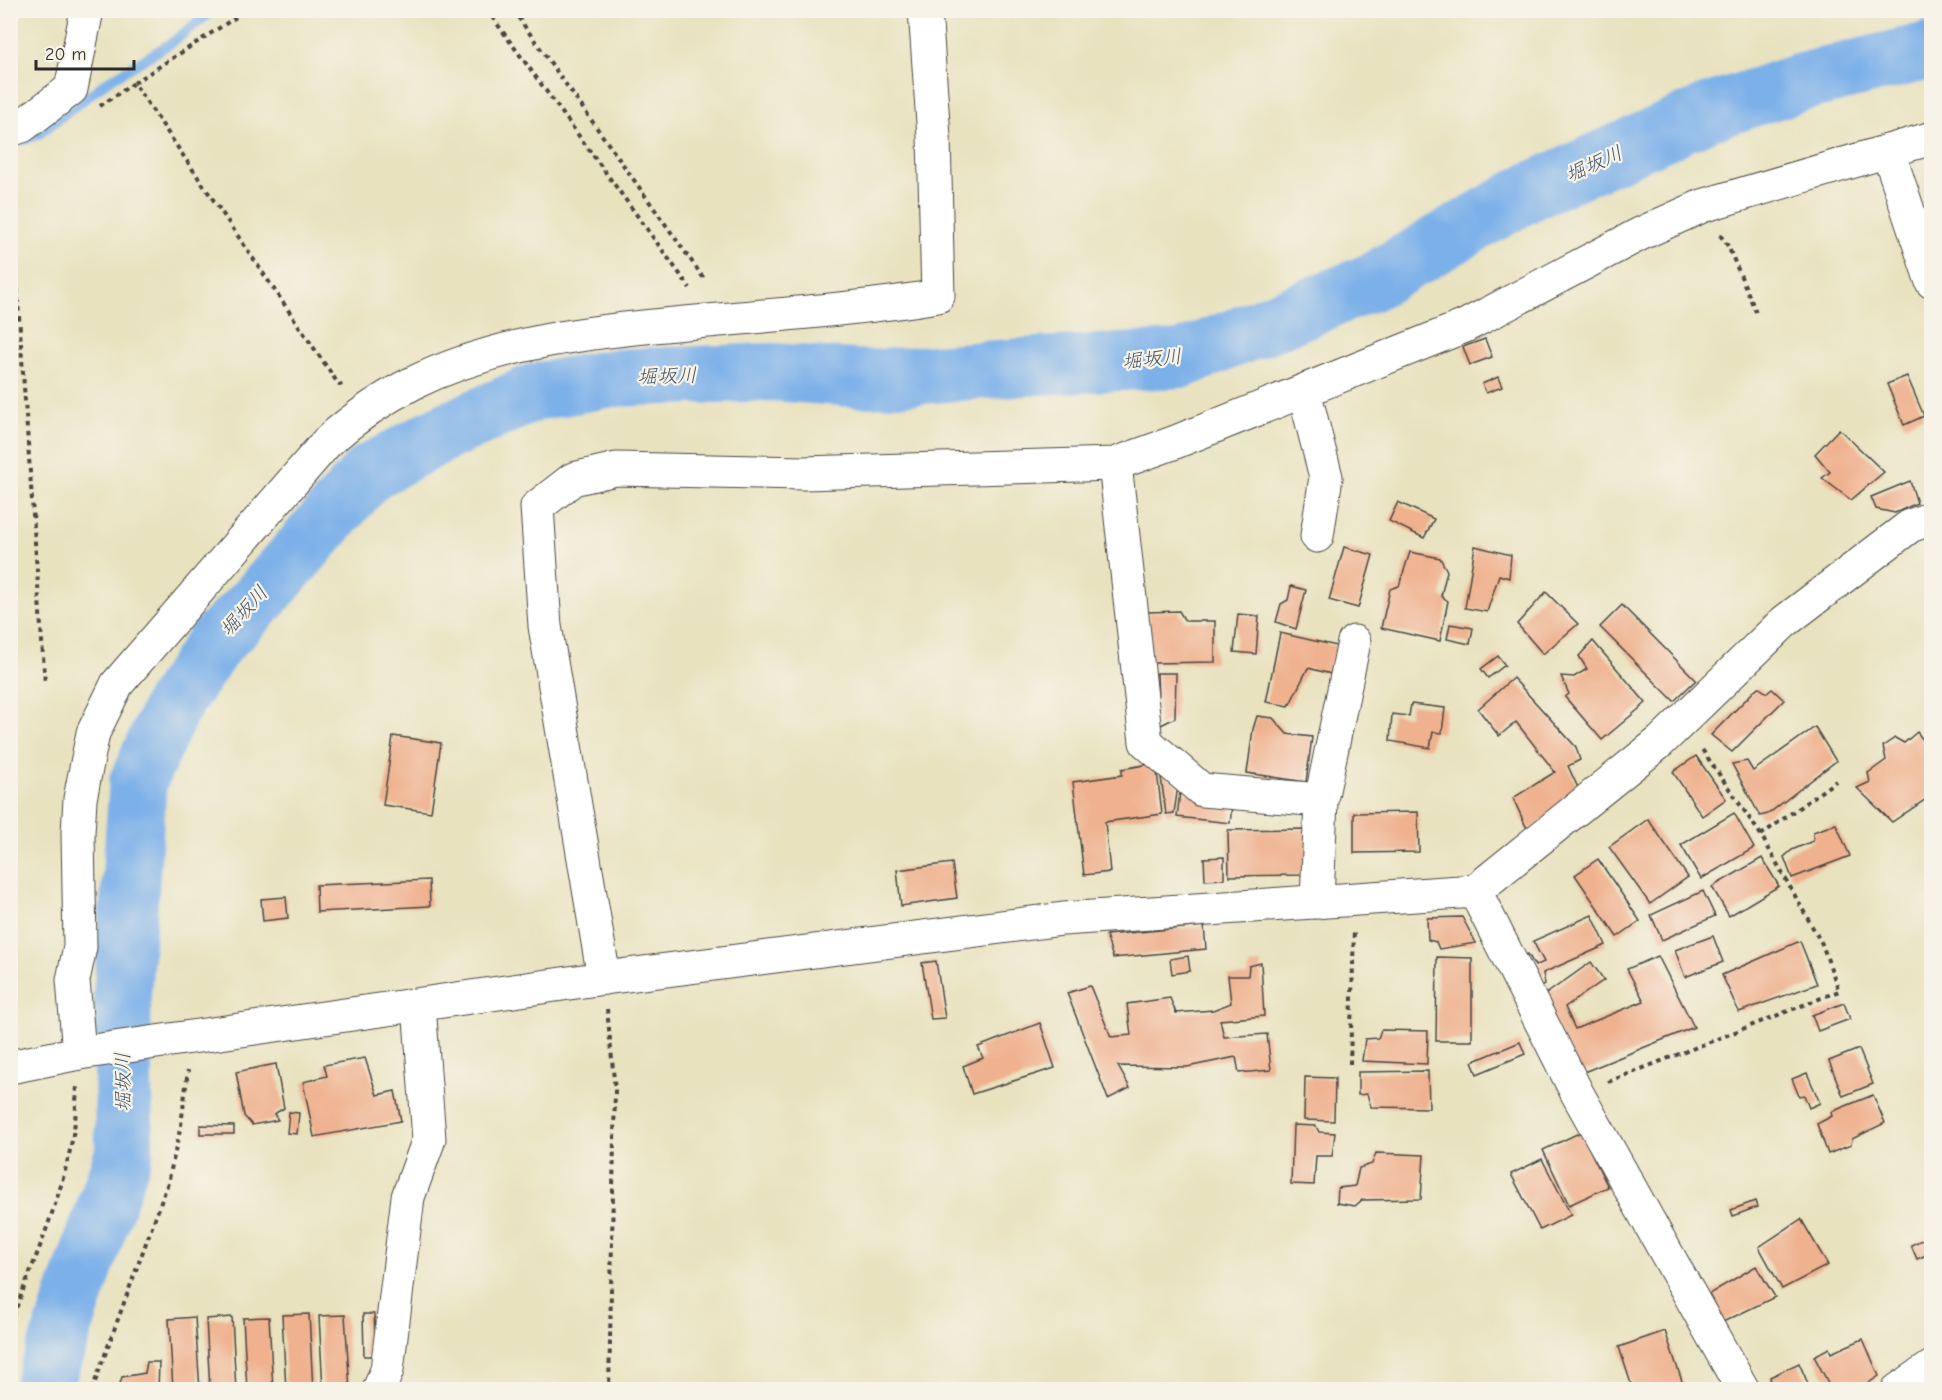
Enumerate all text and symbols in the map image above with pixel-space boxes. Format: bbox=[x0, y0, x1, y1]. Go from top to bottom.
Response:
scale bar bbox=[36, 33, 134, 71]
text: 20 m bbox=[45, 44, 86, 65]
water label: 堀坂川 bbox=[1562, 141, 1626, 187]
water label: 堀坂川 bbox=[1121, 344, 1183, 374]
water label: 堀坂川 bbox=[637, 363, 697, 389]
water label: 堀坂川 bbox=[215, 581, 273, 641]
water label: 堀坂川 bbox=[111, 1052, 135, 1112]

